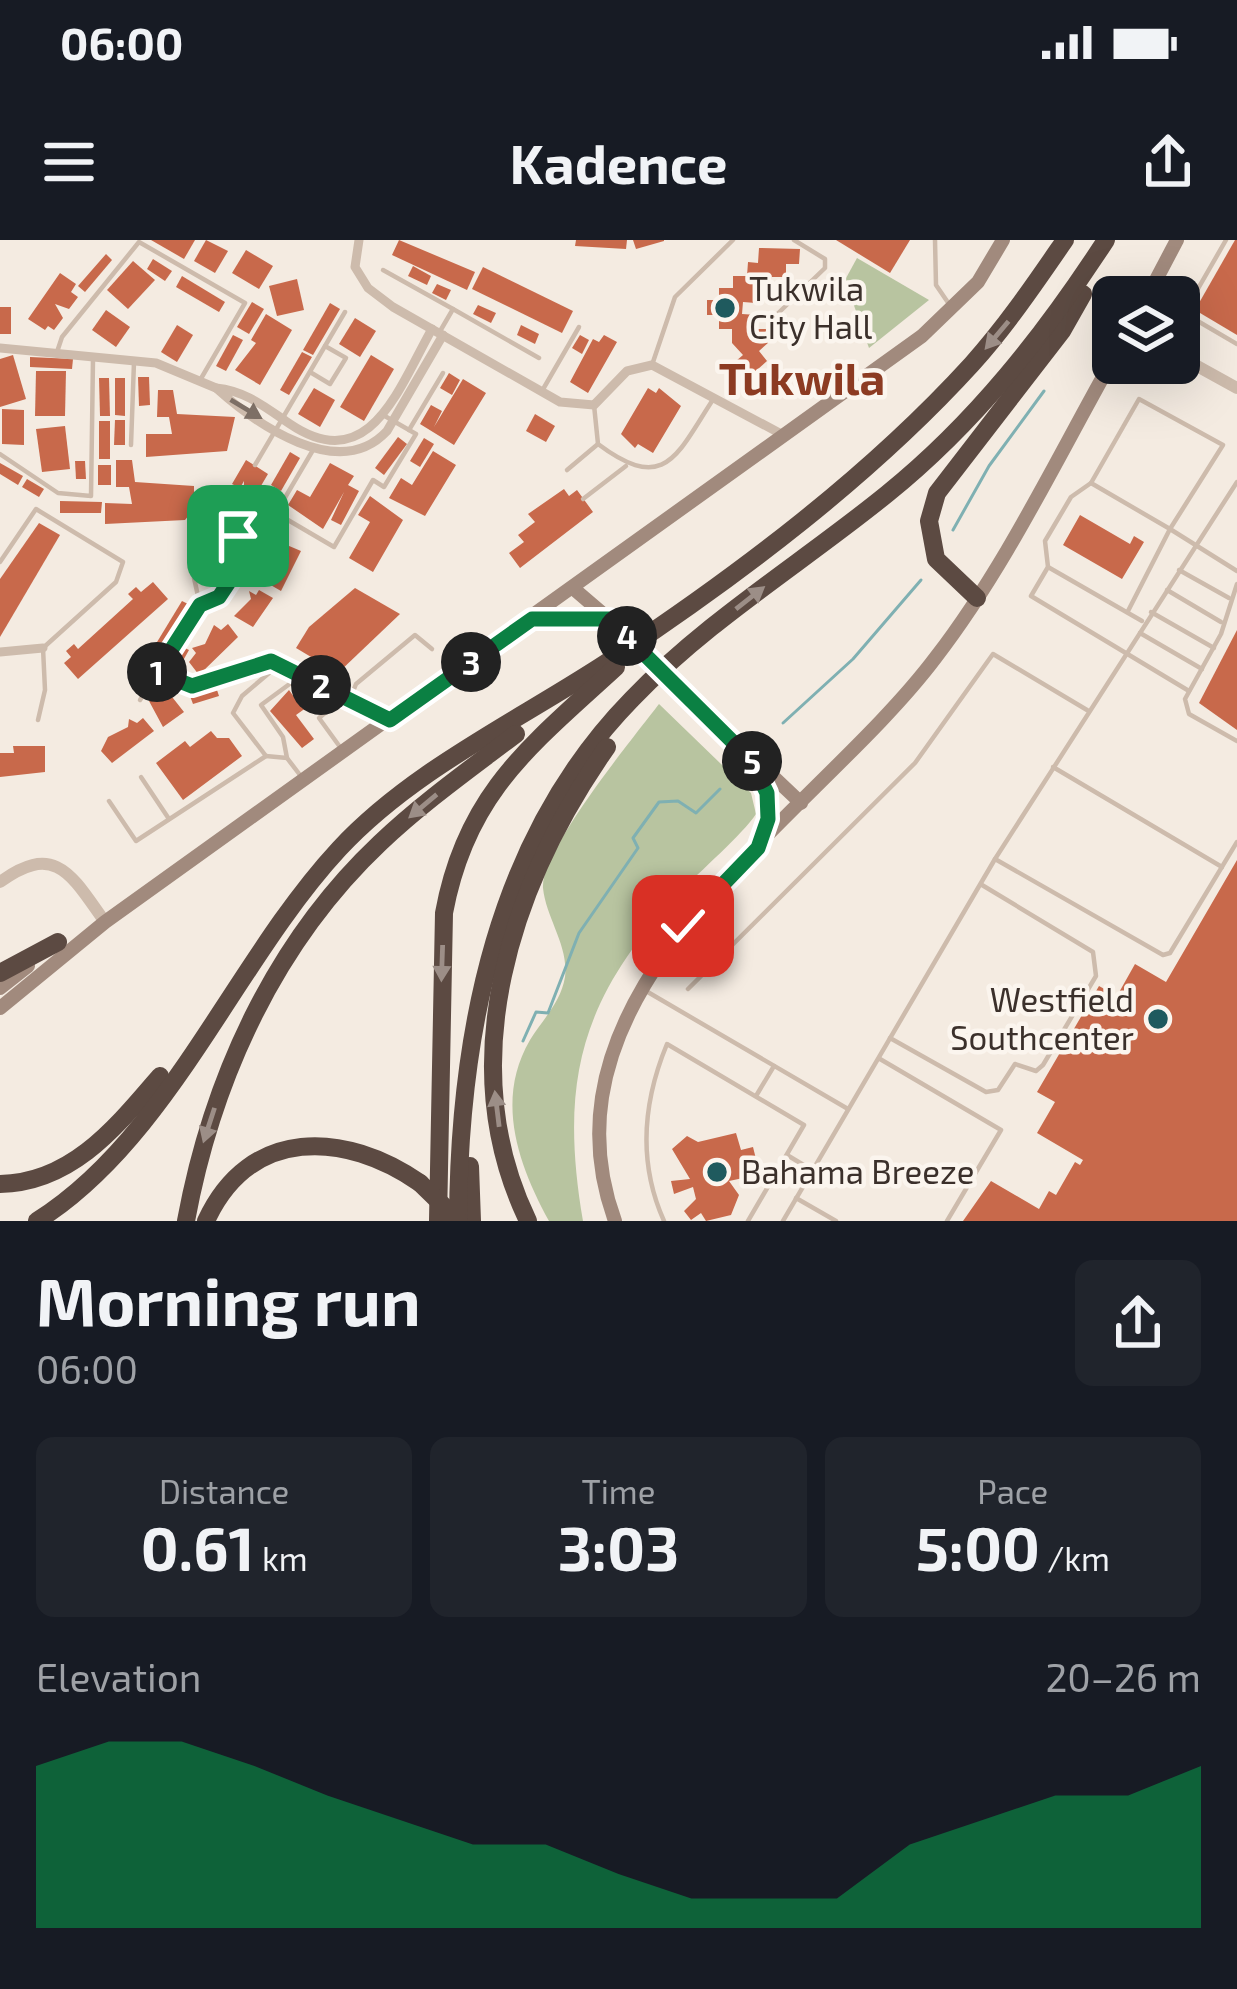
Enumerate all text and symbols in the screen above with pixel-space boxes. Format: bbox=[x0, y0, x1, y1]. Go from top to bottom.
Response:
text: 06:00 bbox=[60, 15, 183, 69]
icon: menu bbox=[36, 129, 102, 195]
icon: share bbox=[1135, 129, 1201, 195]
text: Kadence bbox=[510, 130, 727, 195]
place label: Tukwila City Hall bbox=[749, 268, 873, 346]
map controls bbox=[1092, 276, 1200, 384]
button: layers bbox=[1092, 276, 1200, 384]
marker: Tukwila City Hall bbox=[712, 295, 738, 321]
one-way arrow bbox=[984, 320, 1010, 350]
district label: Tukwila bbox=[719, 350, 885, 404]
one-way arrow bbox=[229, 398, 263, 419]
pin bbox=[187, 485, 289, 587]
icon: arrive bbox=[205, 503, 271, 569]
one-way arrow bbox=[734, 586, 765, 611]
pin: 4 bbox=[597, 606, 657, 666]
text: 4 bbox=[616, 616, 638, 656]
pin: 3 bbox=[441, 632, 501, 692]
pin: 1 bbox=[127, 642, 187, 702]
text: 3 bbox=[462, 642, 480, 682]
text: 1 bbox=[150, 652, 164, 692]
pin: 2 bbox=[291, 655, 351, 715]
text: 2 bbox=[311, 665, 331, 705]
pin: 5 bbox=[722, 731, 782, 791]
text: 5 bbox=[743, 741, 761, 781]
one-way arrow bbox=[408, 793, 438, 819]
pin bbox=[632, 875, 734, 977]
icon: check bbox=[650, 893, 716, 959]
one-way arrow bbox=[432, 945, 451, 983]
place label: Westfield Southcenter bbox=[950, 979, 1134, 1057]
marker: Westfield Southcenter bbox=[1145, 1006, 1171, 1032]
one-way arrow bbox=[487, 1090, 506, 1127]
one-way arrow bbox=[199, 1108, 218, 1144]
place label: Bahama Breeze bbox=[741, 1151, 974, 1191]
marker: Bahama Breeze bbox=[704, 1159, 730, 1185]
text: Morning run bbox=[36, 1260, 421, 1339]
button: share bbox=[1075, 1260, 1201, 1386]
text: 06:00 bbox=[36, 1345, 138, 1392]
text: Distance bbox=[159, 1471, 289, 1511]
text: Time bbox=[581, 1471, 655, 1511]
text: Pace bbox=[977, 1471, 1048, 1511]
text: 0.61 bbox=[141, 1511, 255, 1583]
text: 3:03 bbox=[558, 1511, 679, 1583]
text: 5:00 bbox=[916, 1511, 1040, 1583]
text: km bbox=[255, 1538, 308, 1578]
text: /km bbox=[1040, 1538, 1110, 1578]
text: Elevation bbox=[36, 1653, 201, 1700]
text: 20–26 m bbox=[1045, 1653, 1201, 1700]

